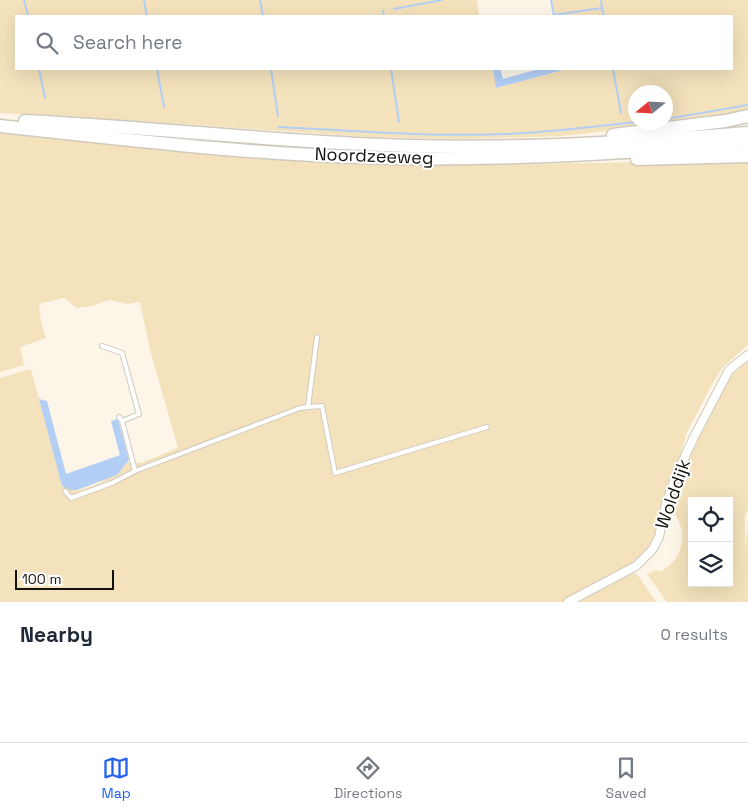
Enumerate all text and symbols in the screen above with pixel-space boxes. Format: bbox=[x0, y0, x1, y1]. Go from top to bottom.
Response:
search box bbox=[15, 15, 733, 70]
icon: search bbox=[33, 29, 61, 57]
text: Search here bbox=[73, 30, 183, 55]
north arrow bbox=[628, 85, 673, 130]
street label: Noordzeeweg bbox=[314, 142, 434, 169]
street label: Wolddijk bbox=[650, 455, 695, 532]
map controls bbox=[688, 497, 733, 587]
button: locate bbox=[688, 497, 733, 542]
button: layers bbox=[688, 542, 733, 587]
scale bar bbox=[15, 567, 114, 590]
text: 100 m bbox=[22, 570, 61, 588]
text: Nearby bbox=[20, 621, 93, 648]
text: 0 results bbox=[660, 624, 728, 645]
tab: Map bbox=[102, 754, 131, 802]
tab: Directions bbox=[334, 754, 402, 802]
tab: Saved bbox=[606, 754, 646, 802]

